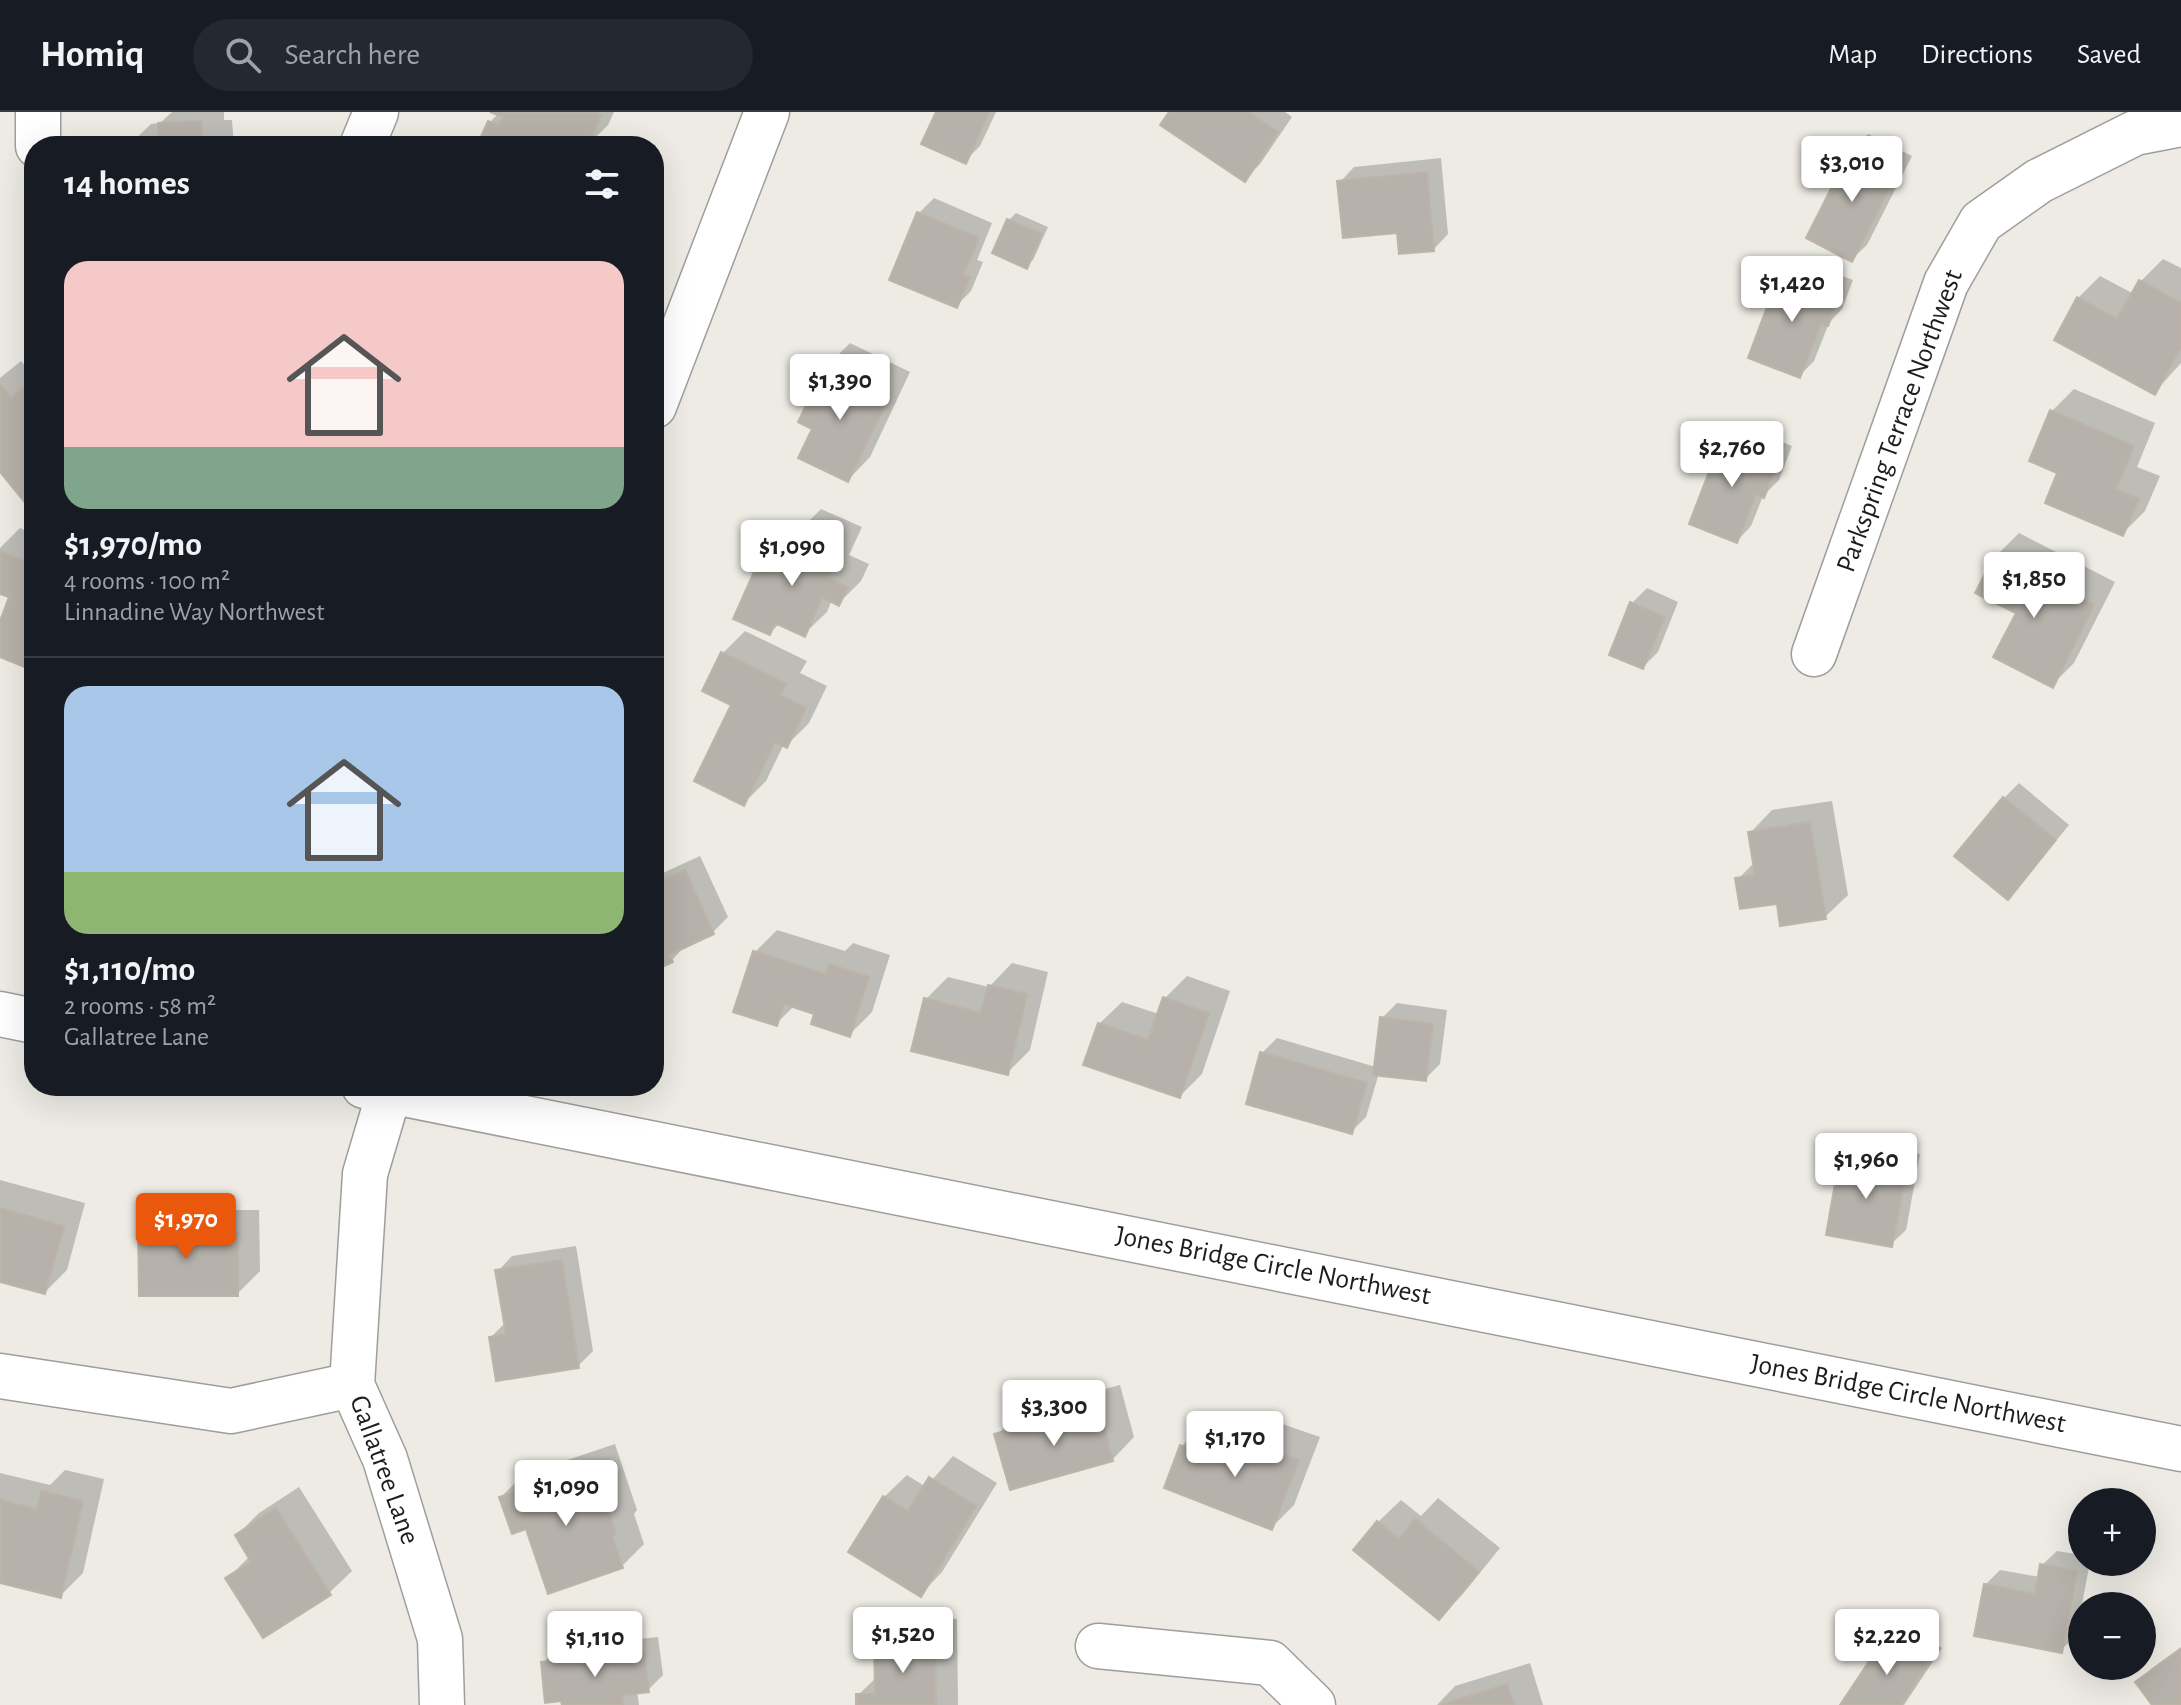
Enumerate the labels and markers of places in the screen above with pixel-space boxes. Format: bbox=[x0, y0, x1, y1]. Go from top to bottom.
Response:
pin: $3,010 bbox=[1787, 136, 1917, 204]
pin: $1,420 bbox=[1727, 256, 1857, 324]
pin: $1,390 bbox=[775, 354, 905, 422]
pin: $2,760 bbox=[1667, 421, 1797, 489]
pin: $1,090 bbox=[727, 520, 857, 588]
pin: $1,850 bbox=[1969, 552, 2099, 620]
pin: $1,960 bbox=[1801, 1133, 1931, 1201]
pin: $1,970 bbox=[121, 1193, 251, 1261]
pin: $3,300 bbox=[989, 1380, 1119, 1448]
pin: $1,170 bbox=[1170, 1411, 1300, 1479]
pin: $1,090 bbox=[501, 1460, 631, 1528]
pin: $1,520 bbox=[838, 1607, 968, 1675]
pin: $2,220 bbox=[1822, 1609, 1952, 1677]
pin: $1,110 bbox=[530, 1611, 660, 1679]

